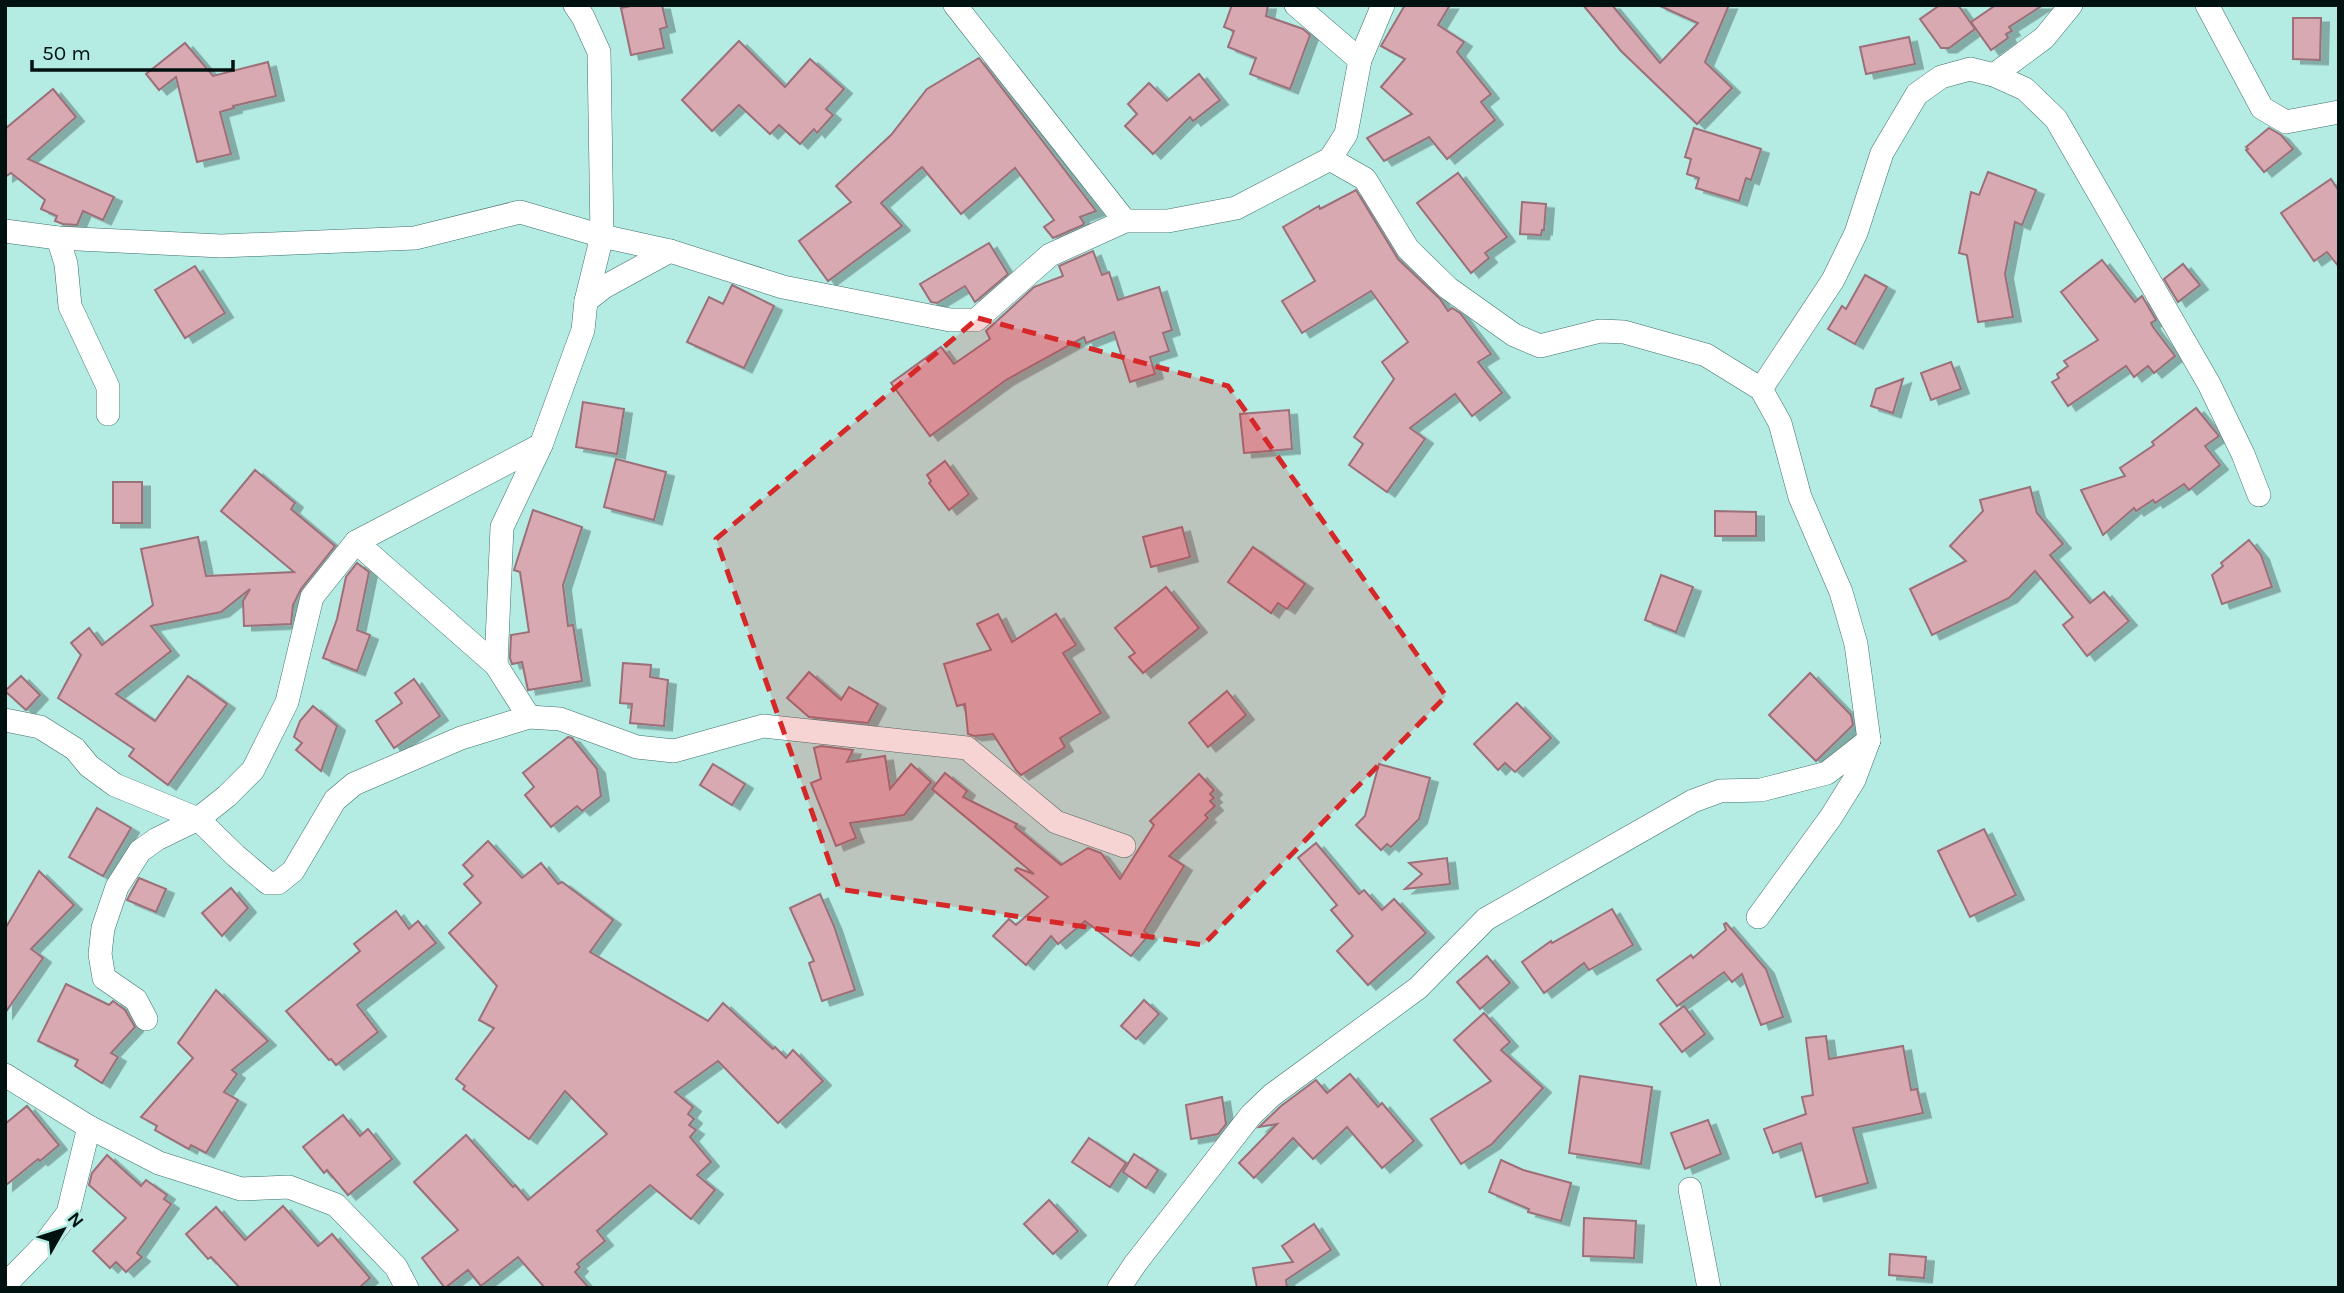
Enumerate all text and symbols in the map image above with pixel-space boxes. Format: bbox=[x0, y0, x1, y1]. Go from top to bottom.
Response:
scale bar bbox=[32, 28, 233, 72]
text: 50 m bbox=[42, 41, 91, 65]
north arrow bbox=[28, 1195, 98, 1265]
text: N bbox=[63, 1208, 88, 1232]

